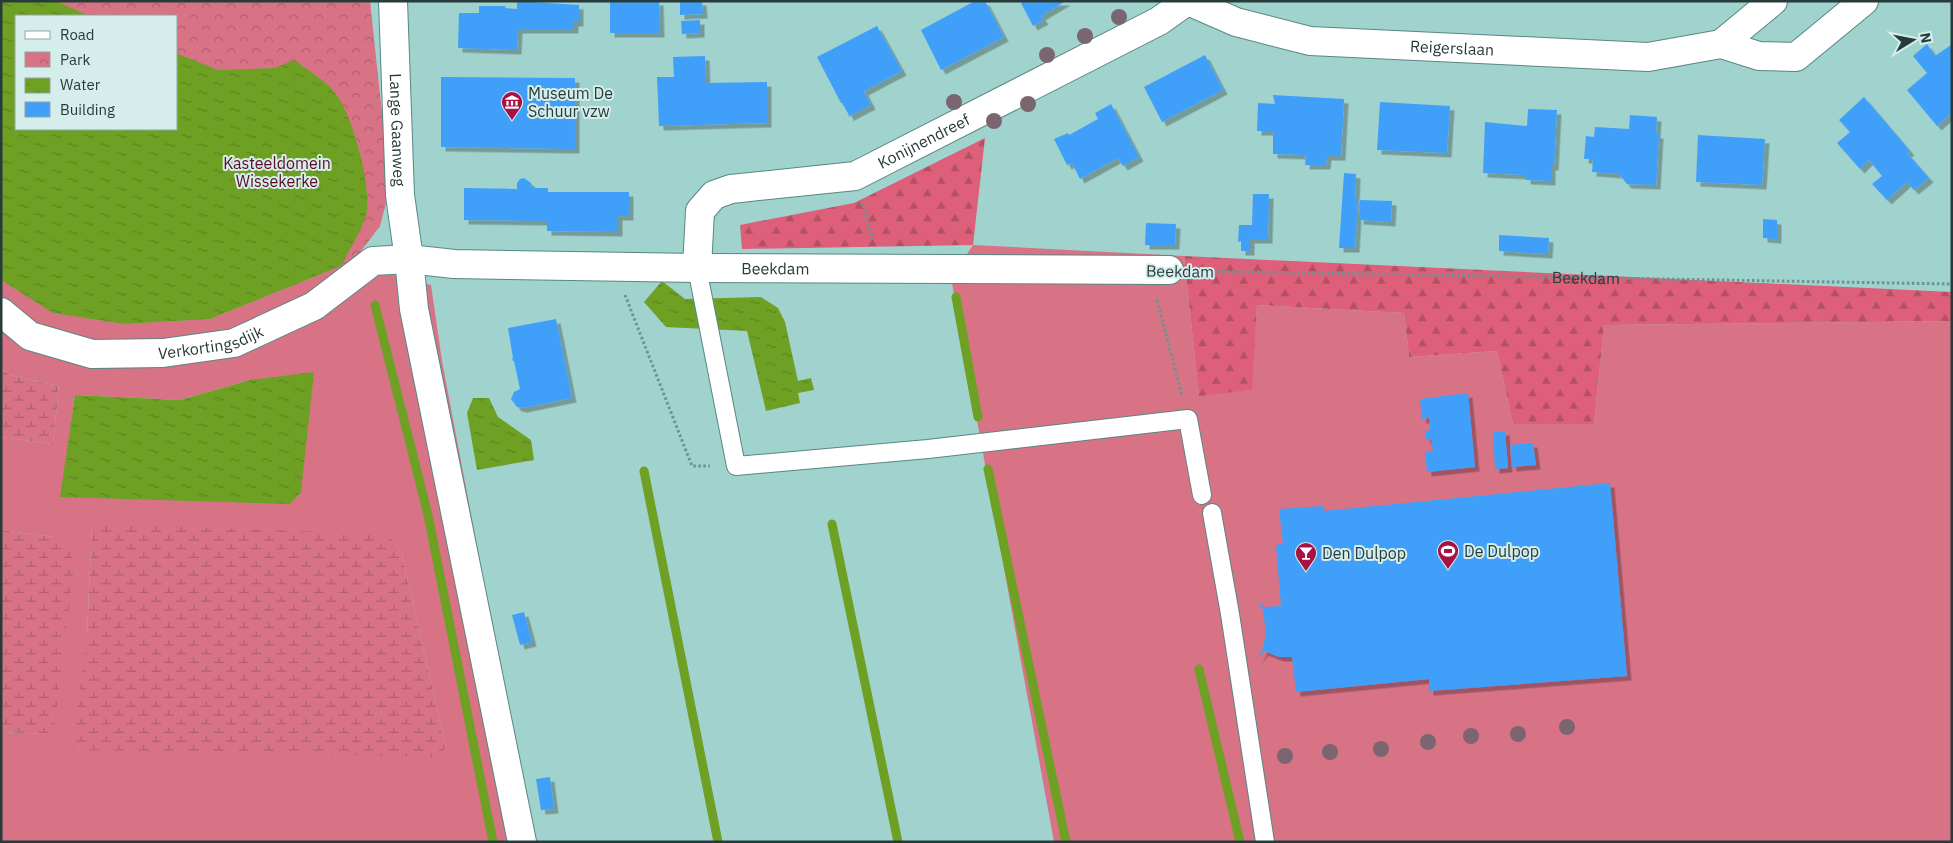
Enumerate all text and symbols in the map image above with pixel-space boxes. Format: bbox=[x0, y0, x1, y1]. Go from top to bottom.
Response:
legend bbox=[15, 15, 178, 130]
north arrow bbox=[1888, 15, 1938, 65]
text: Road bbox=[60, 25, 95, 44]
text: N bbox=[1916, 31, 1936, 44]
street label: Reigerslaan bbox=[1410, 36, 1495, 60]
text: Park bbox=[60, 50, 90, 69]
street label: Lange Gaanweg bbox=[386, 73, 410, 187]
text: Water bbox=[60, 75, 101, 94]
place label: Museum De Schuur vzw bbox=[528, 83, 613, 121]
museum icon: Museum De Schuur vzw bbox=[500, 90, 524, 121]
text: Building bbox=[60, 100, 115, 119]
street label: Konijnendreef bbox=[874, 109, 973, 173]
park label: Kasteeldomein Wissekerke bbox=[223, 153, 331, 191]
street label: Beekdam bbox=[741, 258, 809, 278]
street label: Beekdam bbox=[1146, 260, 1214, 282]
street label: Beekdam bbox=[1552, 267, 1620, 288]
street label: Verkortingsdijk bbox=[158, 321, 267, 363]
sports icon: De Dulpop bbox=[1436, 539, 1460, 570]
bar icon: Den Dulpop bbox=[1294, 541, 1318, 572]
place label: De Dulpop bbox=[1464, 541, 1539, 561]
place label: Den Dulpop bbox=[1322, 543, 1406, 563]

